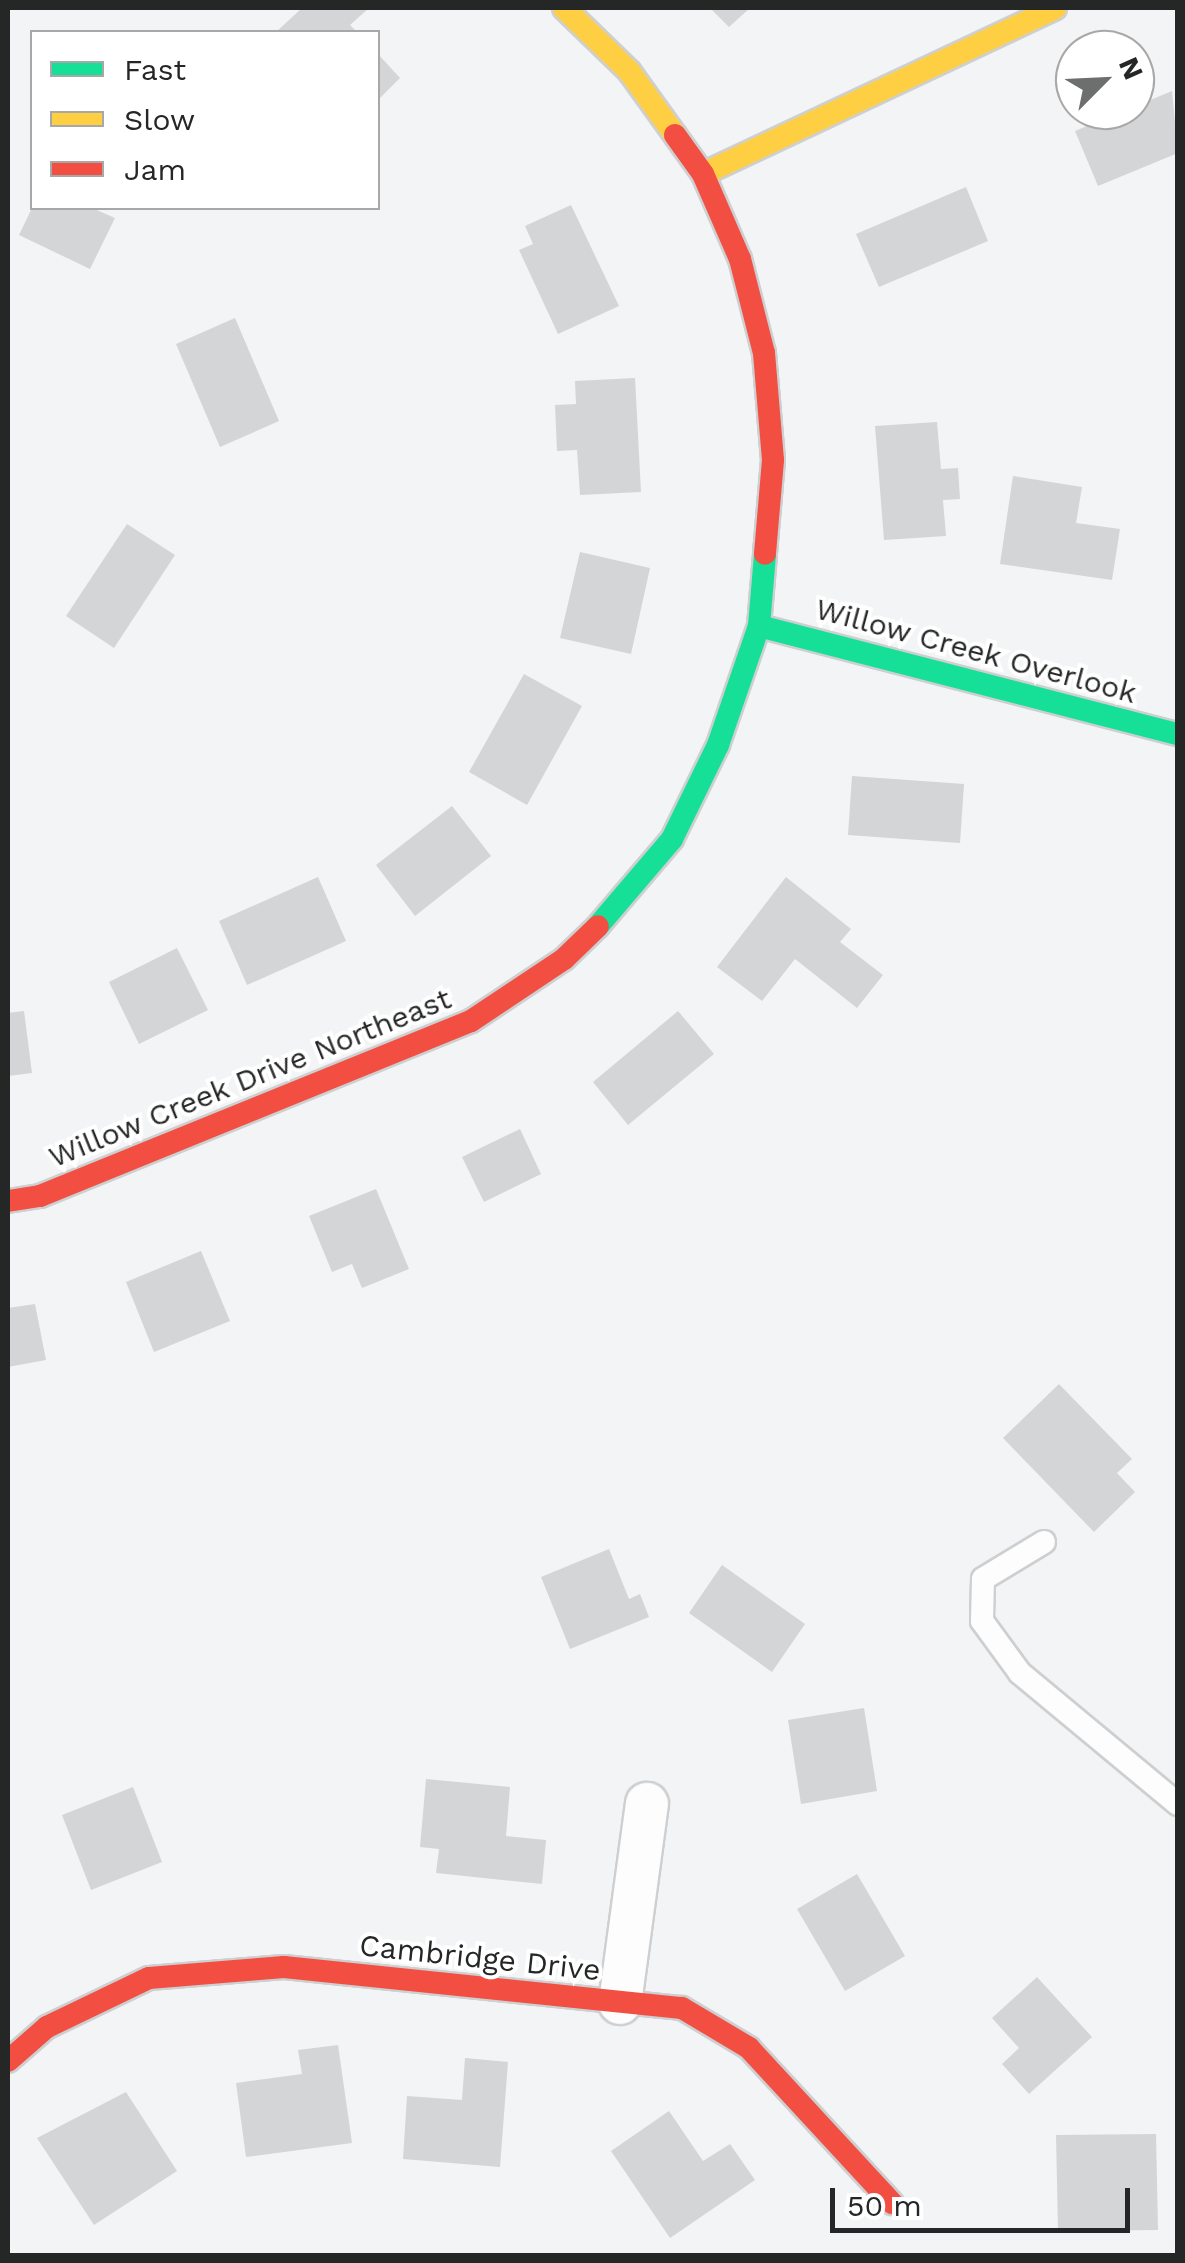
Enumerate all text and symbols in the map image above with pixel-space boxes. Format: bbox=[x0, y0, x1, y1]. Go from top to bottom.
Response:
legend bbox=[30, 30, 380, 210]
north arrow bbox=[1055, 30, 1155, 130]
text: Fast bbox=[124, 52, 186, 87]
text: N bbox=[1112, 52, 1150, 85]
text: Slow bbox=[124, 102, 195, 137]
text: Jam bbox=[124, 152, 186, 187]
street label: Willow Creek Overlook bbox=[811, 591, 1141, 711]
street label: Willow Creek Drive Northeast bbox=[43, 980, 457, 1176]
street label: Cambridge Drive bbox=[358, 1927, 602, 1989]
scale bar bbox=[835, 2168, 1135, 2230]
text: 50 m bbox=[847, 2188, 922, 2223]

